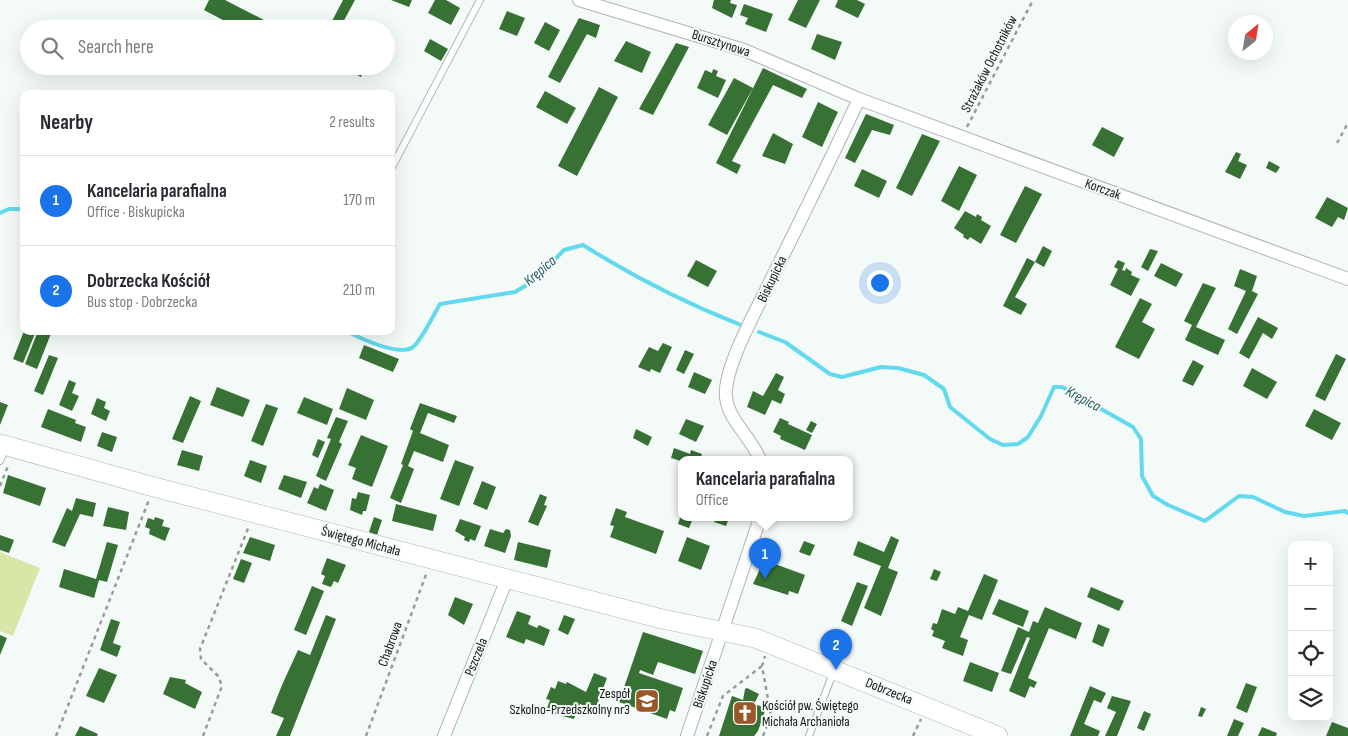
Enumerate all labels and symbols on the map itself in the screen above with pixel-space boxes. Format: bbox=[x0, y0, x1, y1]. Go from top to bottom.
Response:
street label: Strażaków Ochotników bbox=[957, 12, 1021, 115]
north arrow bbox=[1228, 15, 1273, 60]
street label: Bursztynowa bbox=[690, 26, 752, 60]
street label: Korczak bbox=[1083, 175, 1124, 204]
water label: Krępica bbox=[520, 252, 560, 290]
street label: Biskupicka bbox=[753, 253, 791, 305]
your location bbox=[867, 270, 893, 296]
water label: Krępica bbox=[1062, 382, 1104, 416]
street label: Świętego Michała bbox=[320, 522, 402, 560]
pin: 1 bbox=[749, 538, 781, 579]
street label: Chabrowa bbox=[374, 619, 406, 669]
pin: 2 bbox=[820, 629, 852, 670]
street label: Pszczela bbox=[461, 635, 491, 679]
street label: Biskupicka bbox=[689, 658, 721, 710]
street label: Dobrzecka bbox=[863, 674, 915, 708]
place label: Zespół Szkolno-Przedszkolny nr3 bbox=[509, 685, 630, 718]
school or university icon: Zespół Szkolno-Przedszkolny nr3 bbox=[634, 688, 660, 714]
place label: Kościół pw. Świętego Michała Archanioła bbox=[762, 697, 859, 730]
church icon: Kościół pw. Świętego Michała Archanioła bbox=[732, 700, 758, 726]

